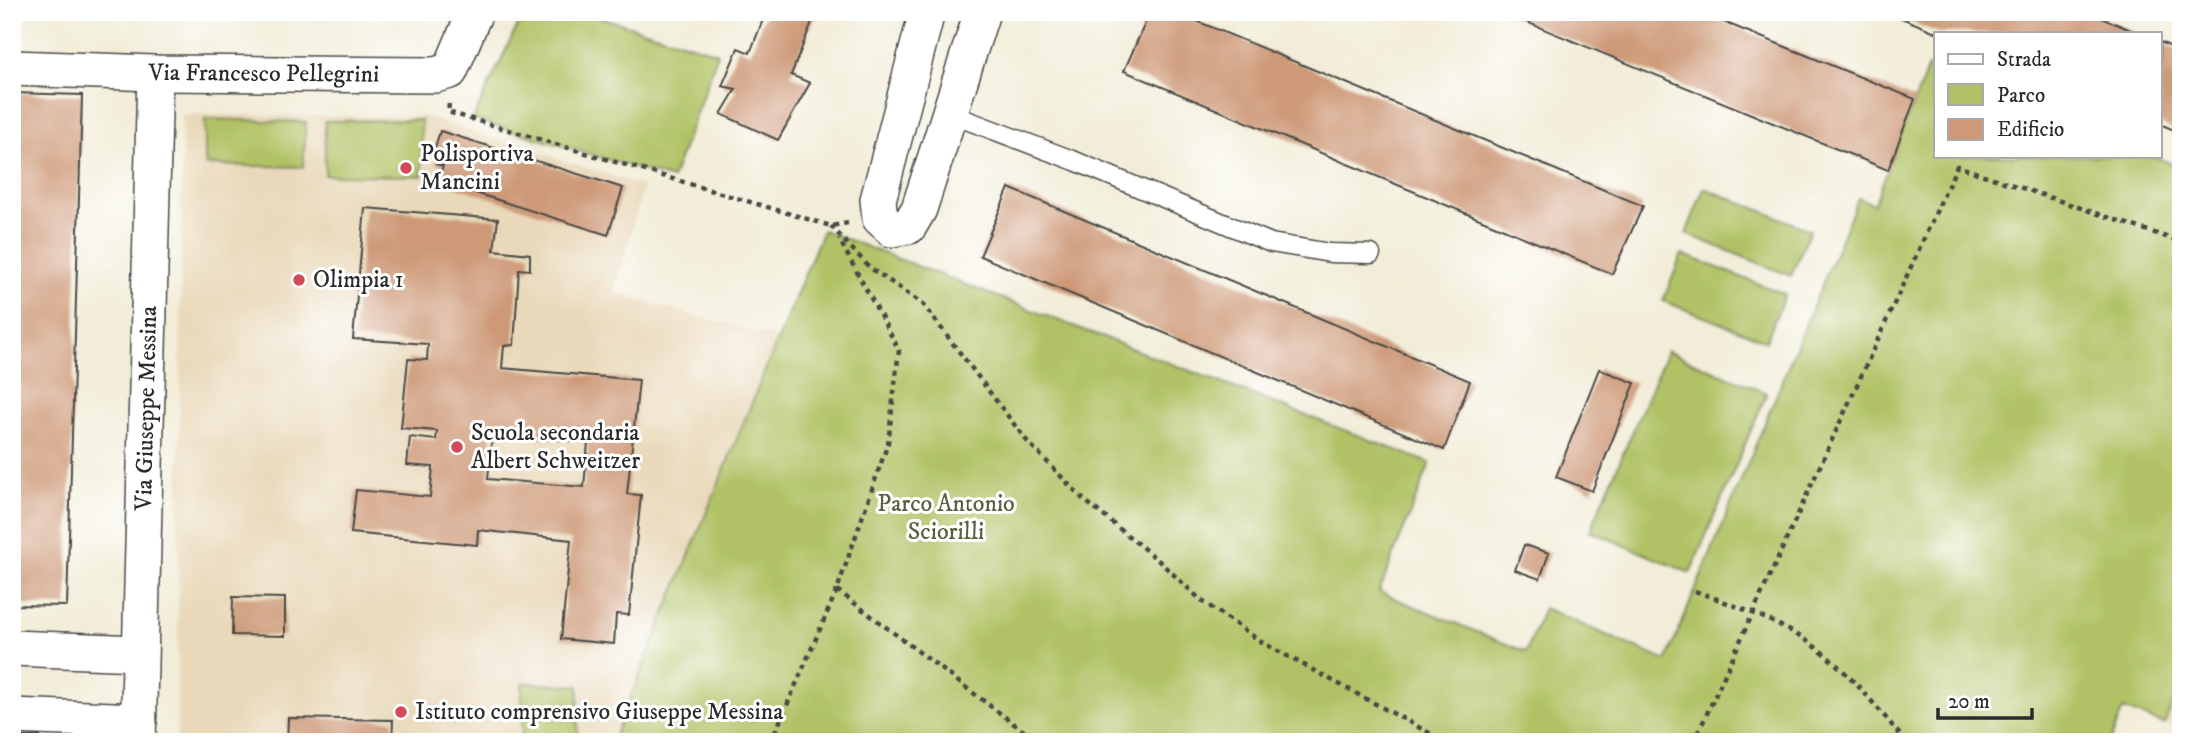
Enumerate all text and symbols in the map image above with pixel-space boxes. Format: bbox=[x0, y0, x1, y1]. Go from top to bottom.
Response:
legend bbox=[1934, 32, 2162, 158]
text: Strada bbox=[1997, 47, 2051, 73]
street label: Via Francesco Pellegrini bbox=[148, 58, 379, 90]
text: Parco bbox=[1997, 83, 2045, 109]
text: Edificio bbox=[1997, 117, 2064, 143]
place label: Polisportiva Mancini bbox=[420, 139, 534, 197]
marker: Polisportiva Mancini bbox=[398, 160, 414, 176]
place label: Olimpia 1 bbox=[313, 265, 404, 295]
marker: Olimpia 1 bbox=[291, 272, 307, 288]
street label: Via Giuseppe Messina bbox=[129, 305, 164, 512]
place label: Scuola secondaria Albert Schweitzer bbox=[471, 418, 640, 476]
marker: Scuola secondaria Albert Schweitzer bbox=[449, 439, 465, 455]
park label: Parco Antonio Sciorilli bbox=[877, 489, 1015, 547]
scale bar bbox=[1938, 677, 2032, 721]
text: 20 m bbox=[1948, 689, 1990, 715]
place label: Istituto comprensivo Giuseppe Messina bbox=[415, 697, 784, 727]
marker: Istituto comprensivo Giuseppe Messina bbox=[393, 704, 409, 720]

